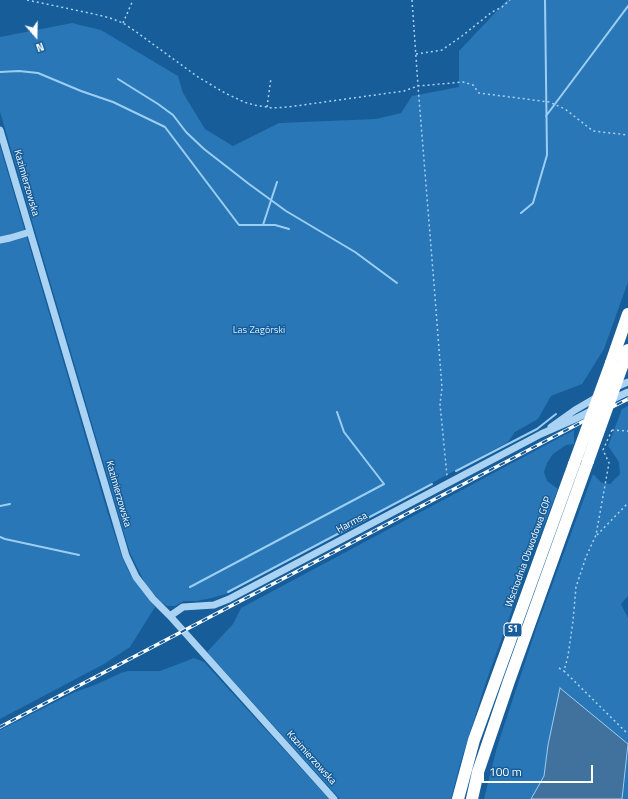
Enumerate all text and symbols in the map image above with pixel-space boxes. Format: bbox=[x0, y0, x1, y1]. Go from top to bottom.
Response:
north arrow bbox=[16, 16, 56, 56]
text: N bbox=[34, 38, 46, 56]
street label: Kazimierzowska bbox=[11, 149, 41, 217]
park label: Las Zagórski bbox=[233, 325, 285, 337]
street label: Kazimierzowska bbox=[103, 460, 133, 528]
street label: Wschodnia Obwodowa GOP bbox=[503, 495, 555, 609]
street label: Harmsa bbox=[335, 510, 369, 536]
road number: S1 bbox=[504, 623, 522, 637]
street label: Kazimierzowska bbox=[284, 729, 338, 787]
scale bar bbox=[484, 757, 595, 783]
text: 100 m bbox=[489, 762, 522, 781]

